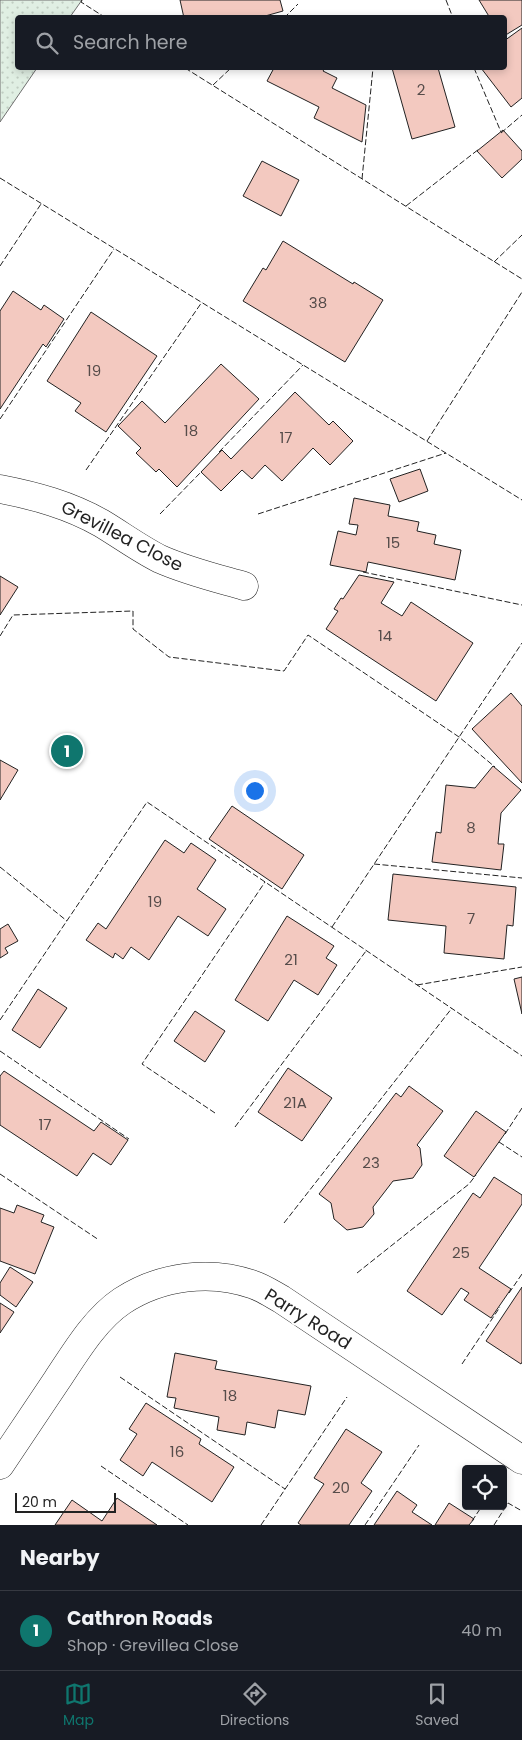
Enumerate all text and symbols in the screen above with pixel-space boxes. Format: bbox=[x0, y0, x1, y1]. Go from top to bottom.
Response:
search box bbox=[15, 15, 507, 70]
icon: search bbox=[33, 29, 61, 57]
text: Search here bbox=[73, 29, 187, 56]
house number: 2 bbox=[417, 79, 425, 100]
house number: 38 bbox=[309, 292, 327, 313]
house number: 19 bbox=[87, 360, 101, 381]
house number: 18 bbox=[184, 420, 198, 441]
house number: 17 bbox=[280, 427, 293, 448]
street label: Grevillea Close bbox=[57, 494, 188, 577]
house number: 15 bbox=[386, 532, 400, 553]
house number: 14 bbox=[378, 625, 392, 646]
pin: 1 bbox=[51, 732, 83, 770]
your location bbox=[242, 778, 268, 804]
house number: 8 bbox=[466, 817, 476, 838]
house number: 19 bbox=[148, 891, 162, 912]
house number: 7 bbox=[467, 908, 475, 929]
house number: 21 bbox=[284, 949, 298, 970]
house number: 21A bbox=[283, 1092, 307, 1113]
house number: 17 bbox=[39, 1114, 52, 1135]
house number: 23 bbox=[362, 1152, 380, 1173]
house number: 25 bbox=[452, 1242, 470, 1263]
street label: Parry Road bbox=[260, 1282, 356, 1355]
house number: 18 bbox=[223, 1385, 237, 1406]
house number: 16 bbox=[170, 1441, 184, 1462]
map controls bbox=[462, 1465, 507, 1510]
button: locate bbox=[462, 1465, 507, 1510]
house number: 20 bbox=[332, 1477, 350, 1498]
scale bar bbox=[15, 1490, 116, 1513]
text: 20 m bbox=[22, 1492, 57, 1512]
text: Nearby bbox=[20, 1543, 100, 1572]
text: Cathron Roads bbox=[67, 1605, 213, 1632]
text: 1 bbox=[33, 1619, 39, 1642]
text: 40 m bbox=[461, 1619, 502, 1642]
text: Shop · Grevillea Close bbox=[67, 1634, 239, 1657]
tab: Map bbox=[63, 1680, 94, 1731]
tab: Directions bbox=[220, 1680, 289, 1731]
tab: Saved bbox=[415, 1680, 459, 1731]

